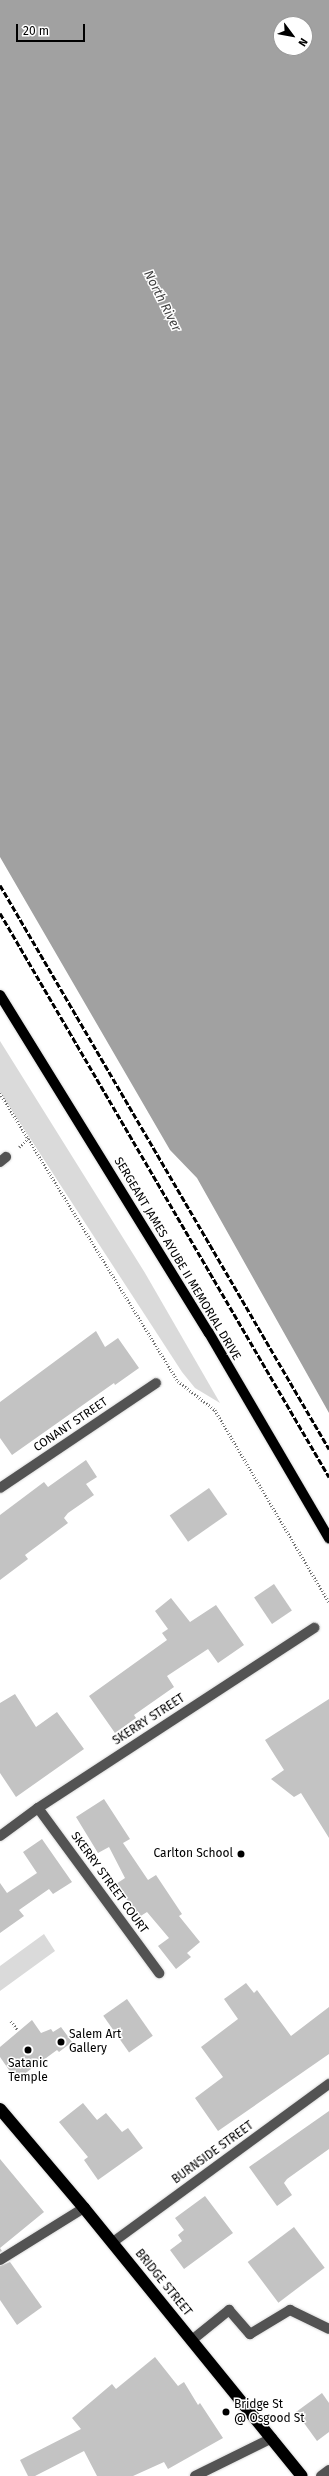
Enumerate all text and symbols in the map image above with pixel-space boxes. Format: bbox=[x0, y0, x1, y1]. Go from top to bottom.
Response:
scale bar bbox=[18, 16, 87, 42]
north arrow bbox=[273, 16, 313, 56]
text: 20 m bbox=[23, 24, 49, 38]
text: N bbox=[295, 36, 310, 49]
water label: North River bbox=[140, 268, 184, 334]
street label: SERGEANT JAMES AYUBE II MEMORIAL DRIVE bbox=[111, 1155, 243, 1363]
street label: CONANT STREET bbox=[31, 1395, 111, 1455]
street label: SKERRY STREET bbox=[110, 1691, 188, 1749]
street label: SKERRY STREET COURT bbox=[67, 1829, 151, 1937]
place label: Carlton School bbox=[154, 1847, 233, 1861]
marker: Carlton School bbox=[236, 1849, 246, 1859]
place label: Salem Art Gallery bbox=[69, 2028, 121, 2056]
marker: Salem Art Gallery bbox=[56, 2037, 66, 2047]
marker: Satanic Temple bbox=[23, 2045, 33, 2055]
place label: Satanic Temple bbox=[8, 2057, 48, 2085]
street label: BURNSIDE STREET bbox=[170, 2119, 256, 2187]
street label: BRIDGE STREET bbox=[132, 2247, 194, 2319]
place label: Bridge St @ Osgood St bbox=[234, 2398, 305, 2426]
marker: Bridge St @ Osgood St bbox=[221, 2407, 231, 2417]

